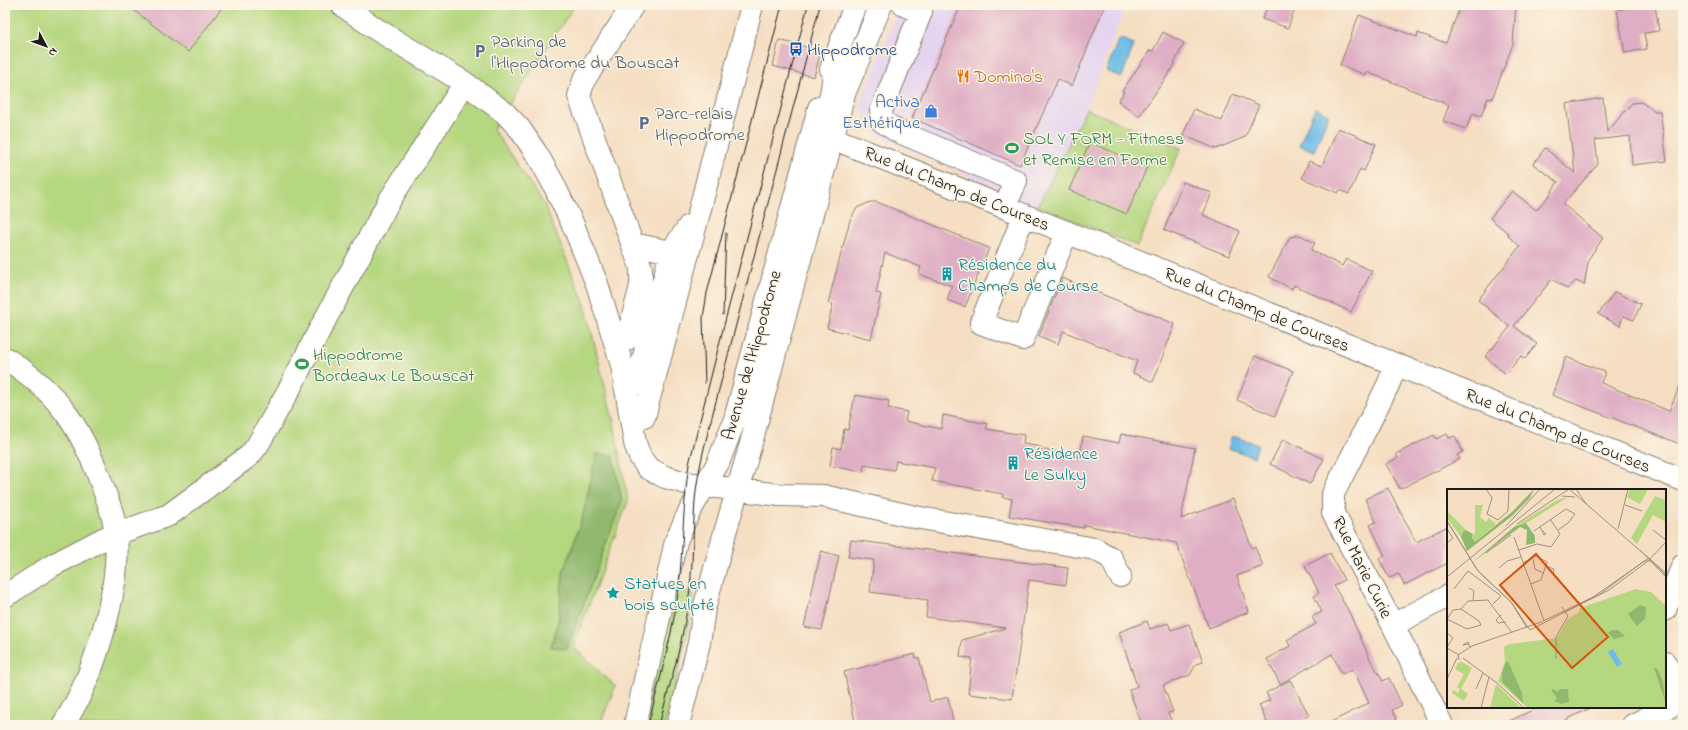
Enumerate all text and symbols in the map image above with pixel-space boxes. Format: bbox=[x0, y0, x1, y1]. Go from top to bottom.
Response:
north arrow bbox=[26, 26, 66, 66]
place label: Parking de l'Hippodrome du Bouscat bbox=[491, 30, 680, 77]
place label: Hippodrome bbox=[807, 38, 898, 64]
bus stop icon: Hippodrome bbox=[788, 41, 804, 57]
parking icon: Parking de l'Hippodrome du Bouscat bbox=[472, 43, 488, 59]
text: N bbox=[44, 44, 61, 60]
place label: Domino's bbox=[973, 65, 1043, 91]
restaurant icon: Domino's bbox=[955, 68, 971, 84]
place label: Activa Esthétique bbox=[842, 90, 921, 137]
place label: Parc-relais Hippodrome bbox=[655, 102, 746, 149]
shop icon: Activa Esthétique bbox=[923, 103, 939, 119]
parking icon: Parc-relais Hippodrome bbox=[636, 115, 652, 131]
place label: SOL Y FORM - Fitness et Remise en Forme bbox=[1023, 127, 1184, 174]
sports icon: SOL Y FORM - Fitness et Remise en Forme bbox=[1004, 140, 1020, 156]
street label: Rue du Champ de Courses bbox=[860, 141, 1053, 239]
place label: Résidence du Champs de Course bbox=[958, 253, 1099, 300]
street label: Rue du Champ de Courses bbox=[1160, 262, 1353, 360]
building icon: Résidence du Champs de Course bbox=[939, 266, 955, 282]
street label: Avenue de l'Hippodrome bbox=[716, 267, 790, 444]
place label: Hippodrome Bordeaux Le Bouscat bbox=[312, 343, 475, 390]
sports icon: Hippodrome Bordeaux Le Bouscat bbox=[294, 356, 310, 372]
street label: Rue du Champ de Courses bbox=[1461, 383, 1654, 481]
place label: Résidence Le Sulky bbox=[1024, 442, 1098, 489]
building icon: Résidence Le Sulky bbox=[1005, 455, 1021, 471]
inset map bbox=[1447, 489, 1666, 708]
street label: Rue Marie Curie bbox=[1324, 512, 1399, 624]
place label: Statues en bois sculpté bbox=[624, 572, 715, 619]
place icon: Statues en bois sculpté bbox=[605, 585, 621, 601]

